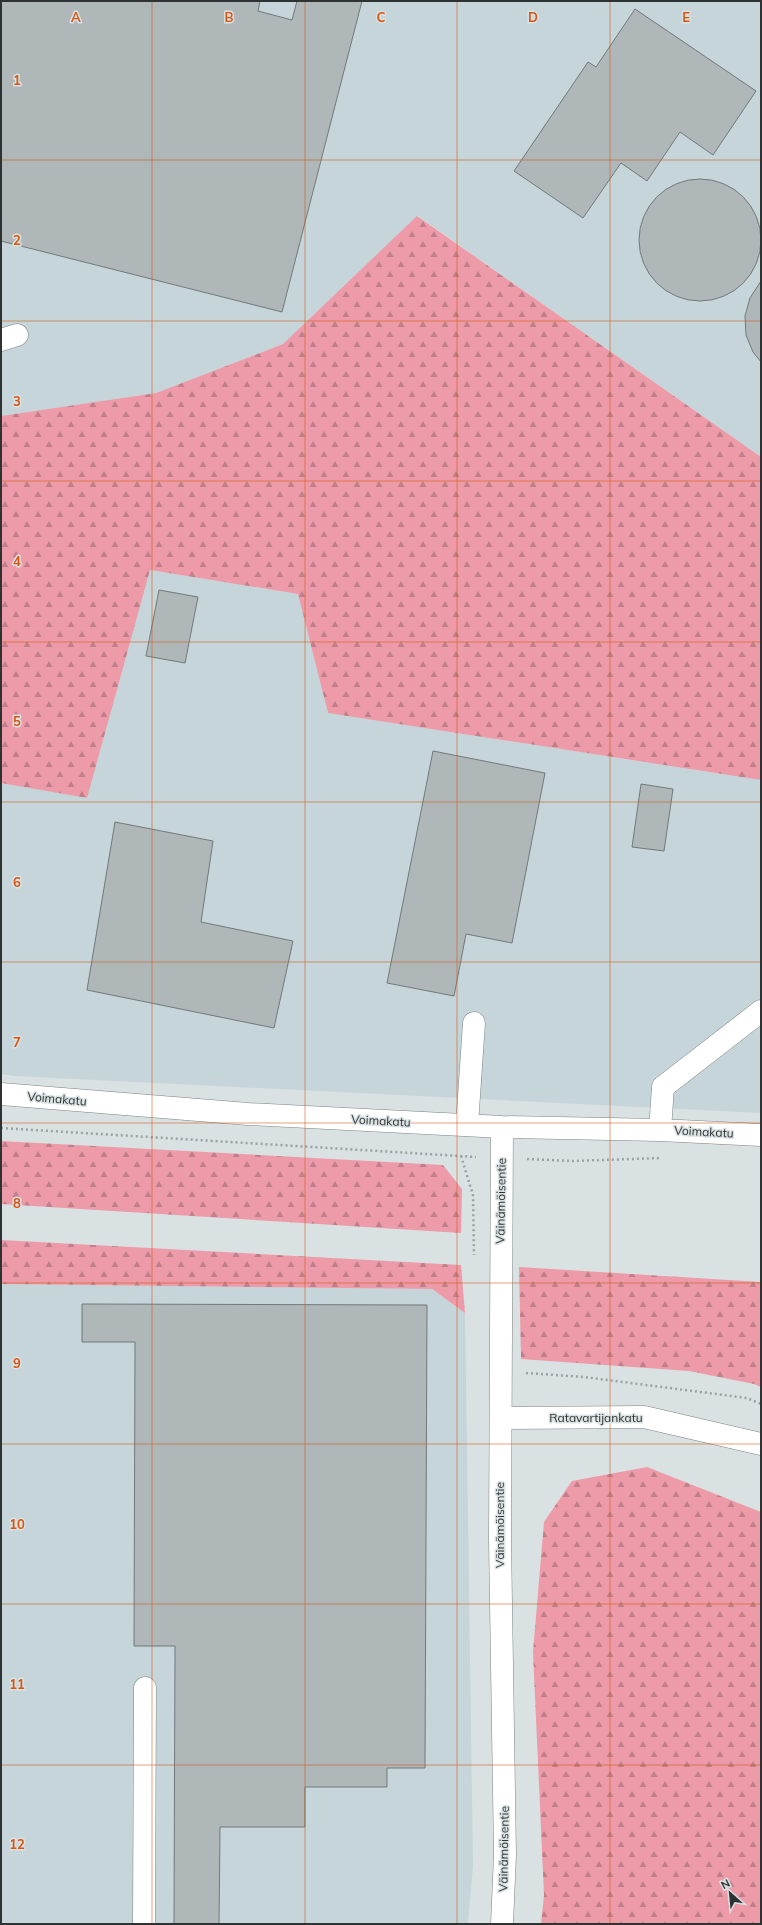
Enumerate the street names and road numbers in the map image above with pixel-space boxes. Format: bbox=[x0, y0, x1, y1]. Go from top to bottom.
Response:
street label: Voimakatu bbox=[27, 1088, 87, 1109]
street label: Voimakatu bbox=[351, 1111, 411, 1130]
street label: Voimakatu bbox=[674, 1122, 734, 1141]
street label: Väinämöisentie bbox=[492, 1158, 509, 1244]
street label: Ratavartijankatu bbox=[549, 1410, 643, 1425]
street label: Väinämöisentie bbox=[492, 1482, 507, 1568]
street label: Väinämöisentie bbox=[495, 1806, 512, 1892]

